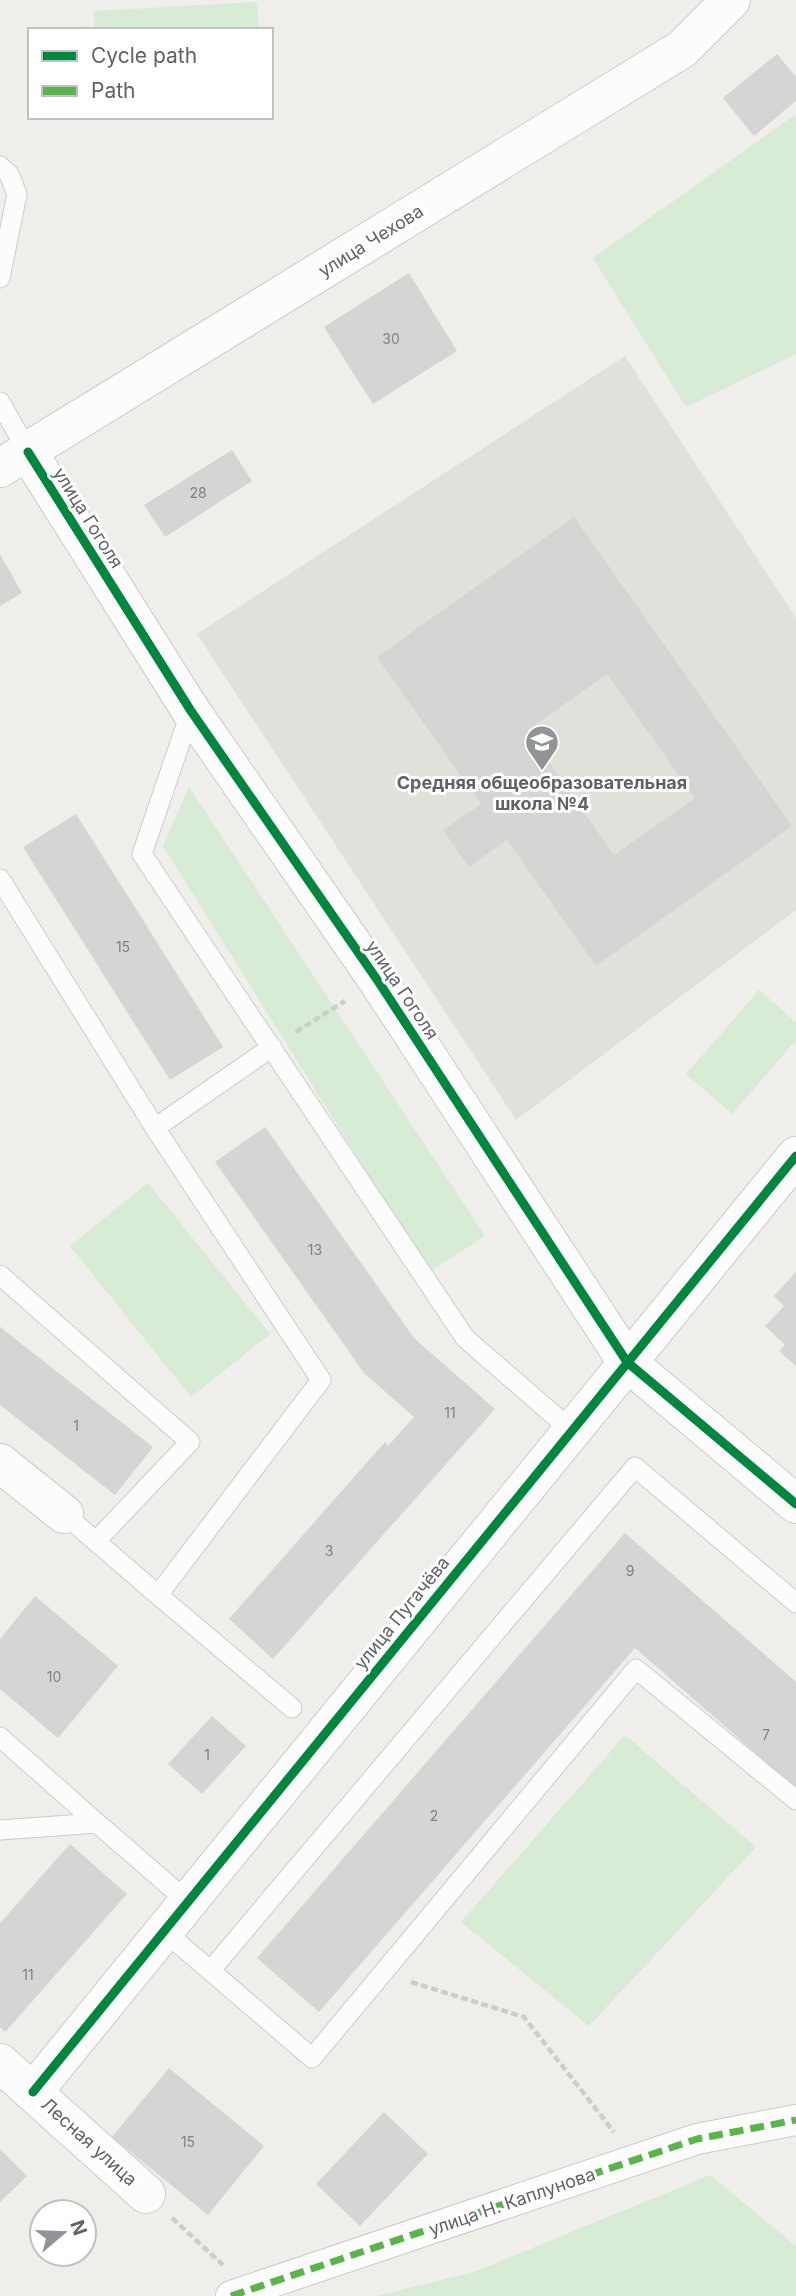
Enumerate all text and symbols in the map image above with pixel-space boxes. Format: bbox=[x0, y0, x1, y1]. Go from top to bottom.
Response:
legend bbox=[28, 28, 273, 119]
text: Cycle path bbox=[91, 43, 197, 68]
text: Path bbox=[91, 78, 136, 103]
street label: улица Чехова bbox=[315, 200, 427, 281]
house number: 30 bbox=[382, 330, 400, 347]
street label: улица Гоголя bbox=[49, 464, 128, 572]
house number: 28 bbox=[189, 484, 207, 501]
school or university icon: Средняя общеобразовательная школа №4 bbox=[523, 723, 561, 772]
place label: Средняя общеобразовательная школа №4 bbox=[397, 772, 687, 814]
street label: улица Гоголя bbox=[362, 936, 443, 1043]
house number: 15 bbox=[116, 938, 130, 955]
house number: 13 bbox=[308, 1241, 322, 1258]
house number: 11 bbox=[444, 1404, 456, 1421]
house number: 1 bbox=[73, 1417, 79, 1434]
house number: 3 bbox=[325, 1542, 333, 1559]
street label: улица Пугачёва bbox=[350, 1552, 453, 1673]
house number: 9 bbox=[626, 1562, 634, 1579]
house number: 10 bbox=[47, 1668, 61, 1685]
house number: 7 bbox=[762, 1726, 770, 1743]
house number: 1 bbox=[204, 1746, 210, 1763]
house number: 2 bbox=[430, 1807, 438, 1824]
house number: 11 bbox=[22, 1966, 34, 1983]
street label: Лесная улица bbox=[37, 2093, 141, 2190]
house number: 15 bbox=[181, 2133, 195, 2150]
street label: улица Н. Каплунова bbox=[426, 2163, 598, 2240]
north arrow bbox=[28, 2198, 98, 2268]
text: N bbox=[65, 2217, 92, 2238]

